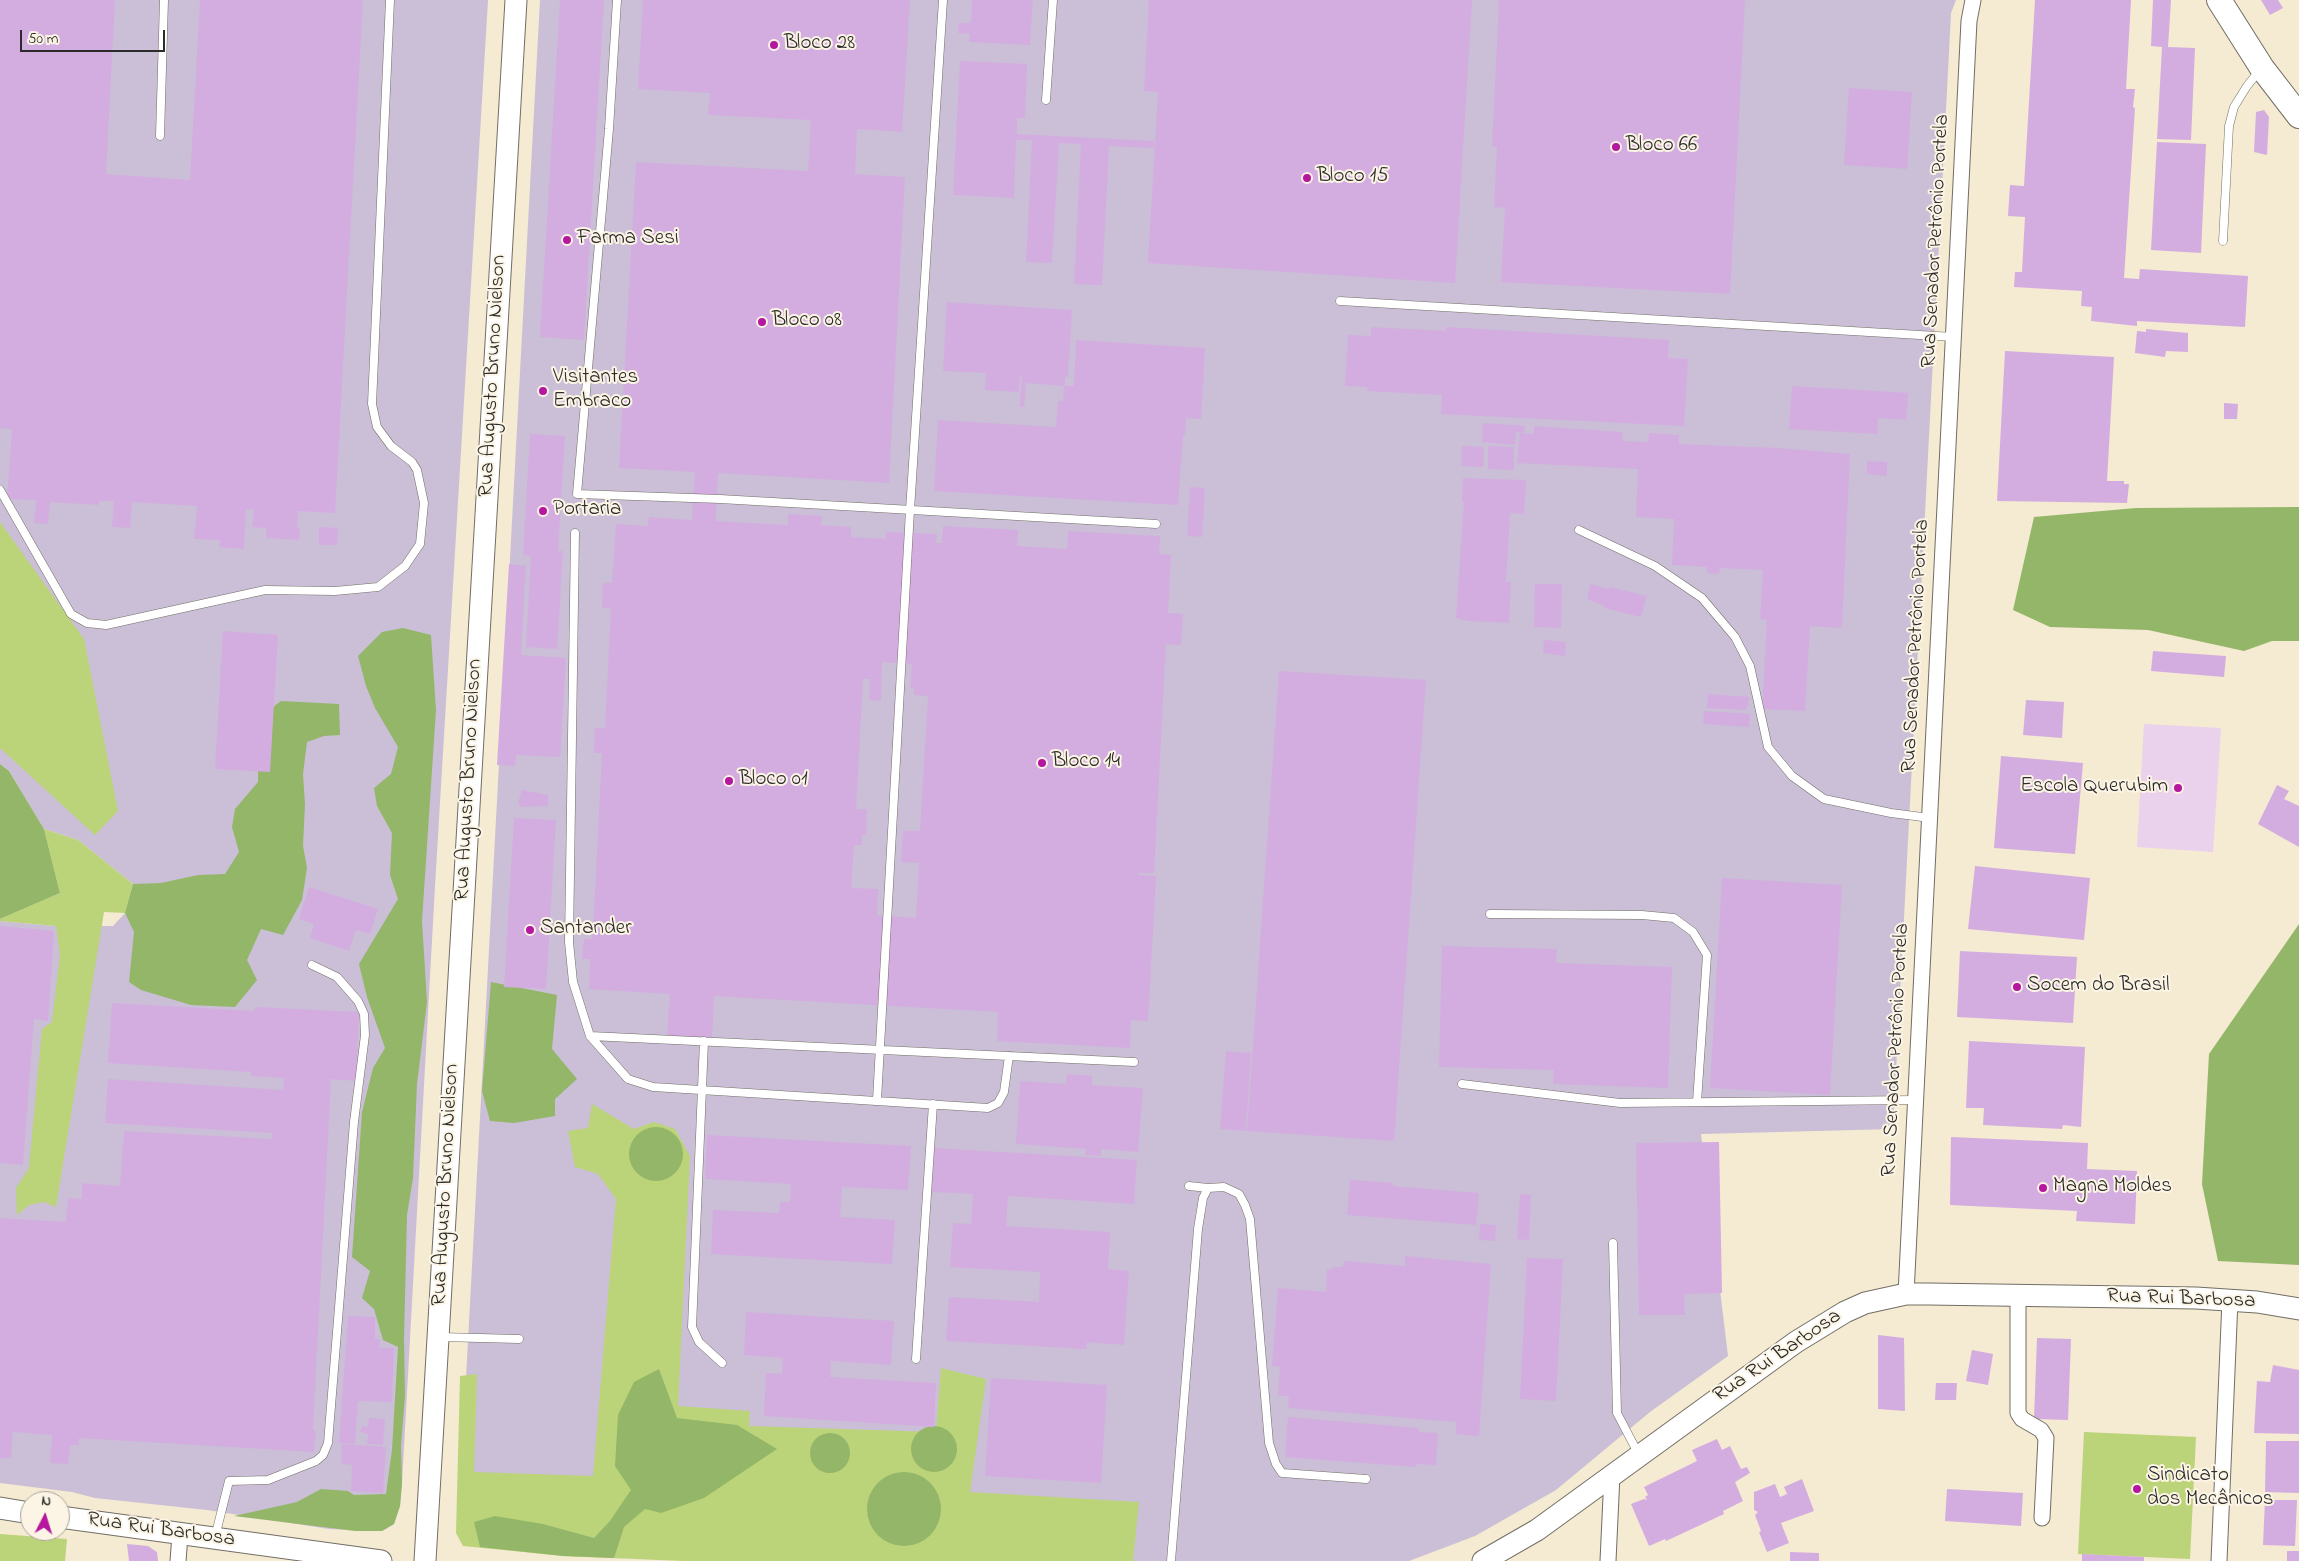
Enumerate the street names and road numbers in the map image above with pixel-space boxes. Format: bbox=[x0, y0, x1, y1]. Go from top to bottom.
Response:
street label: Rua Senador Petrônio Portela bbox=[1918, 114, 1956, 368]
street label: Rua Augusto Bruno Nielson bbox=[475, 254, 513, 498]
street label: Rua Senador Petrônio Portela bbox=[1898, 519, 1936, 773]
street label: Rua Augusto Bruno Nielson bbox=[451, 658, 489, 902]
street label: Rua Senador Petrônio Portela bbox=[1878, 923, 1916, 1177]
street label: Rua Augusto Bruno Nielson bbox=[428, 1063, 466, 1307]
street label: Rua Rui Barbosa bbox=[2106, 1285, 2256, 1315]
street label: Rua Rui Barbosa bbox=[1709, 1305, 1847, 1409]
street label: Rua Rui Barbosa bbox=[86, 1508, 236, 1554]

